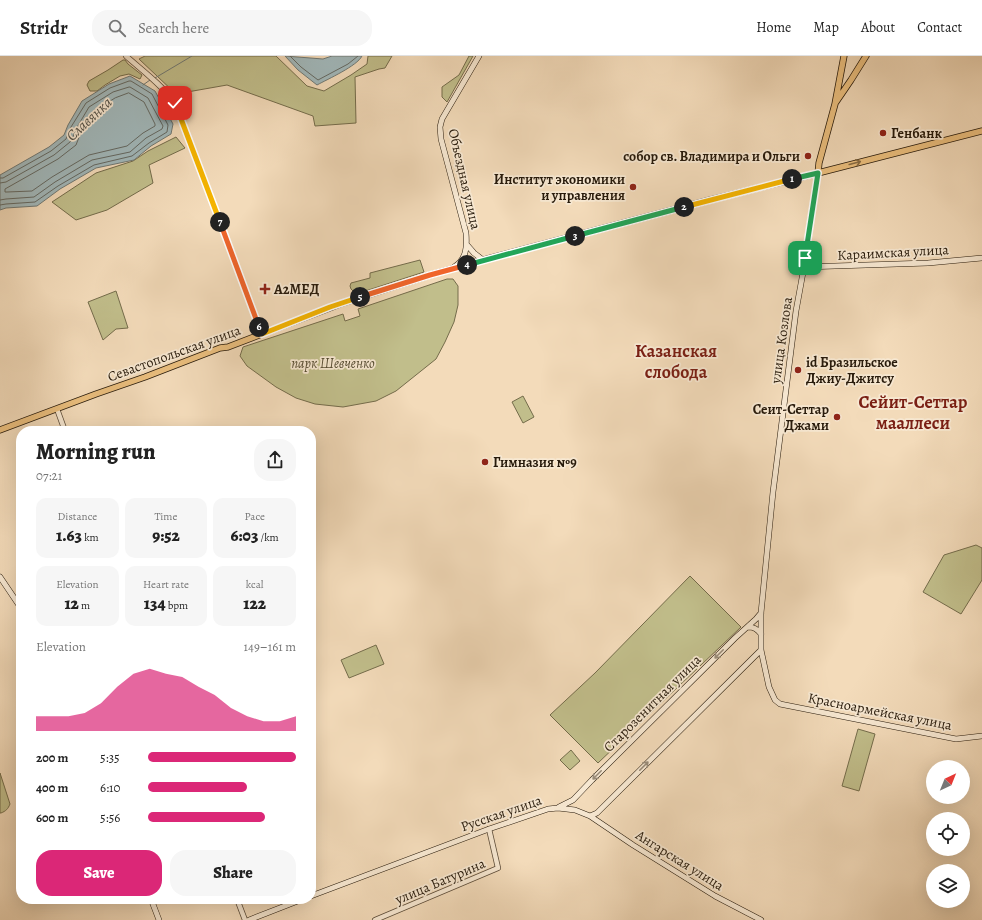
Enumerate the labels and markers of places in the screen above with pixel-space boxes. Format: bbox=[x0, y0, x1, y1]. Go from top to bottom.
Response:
pin bbox=[158, 86, 192, 120]
place label: Генбанк bbox=[891, 124, 942, 143]
marker: Генбанк bbox=[878, 128, 888, 138]
place label: собор св. Владимира и Ольги bbox=[623, 147, 800, 166]
marker: собор св. Владимира и Ольги bbox=[803, 151, 813, 161]
pin: 1 bbox=[782, 169, 802, 189]
place label: Институт экономики и управления bbox=[494, 170, 625, 205]
marker: Институт экономики и управления bbox=[628, 182, 638, 192]
pin: 2 bbox=[674, 197, 694, 217]
pin: 7 bbox=[210, 212, 230, 232]
pin: 3 bbox=[565, 226, 585, 246]
pin bbox=[788, 241, 822, 275]
pin: 4 bbox=[457, 255, 477, 275]
place label: А2МЕД bbox=[273, 280, 320, 299]
marker: А2МЕД bbox=[259, 283, 271, 295]
pin: 5 bbox=[350, 287, 370, 307]
pin: 6 bbox=[249, 317, 269, 337]
place label: id Бразильское Джиу-Джитсу bbox=[806, 353, 898, 388]
marker: id Бразильское Джиу-Джитсу bbox=[793, 365, 803, 375]
place label: Сеит-Сеттар Джами bbox=[753, 400, 830, 435]
marker: Сеит-Сеттар Джами bbox=[832, 412, 842, 422]
place label: Гимназия №9 bbox=[493, 453, 577, 472]
marker: Гимназия №9 bbox=[480, 457, 490, 467]

